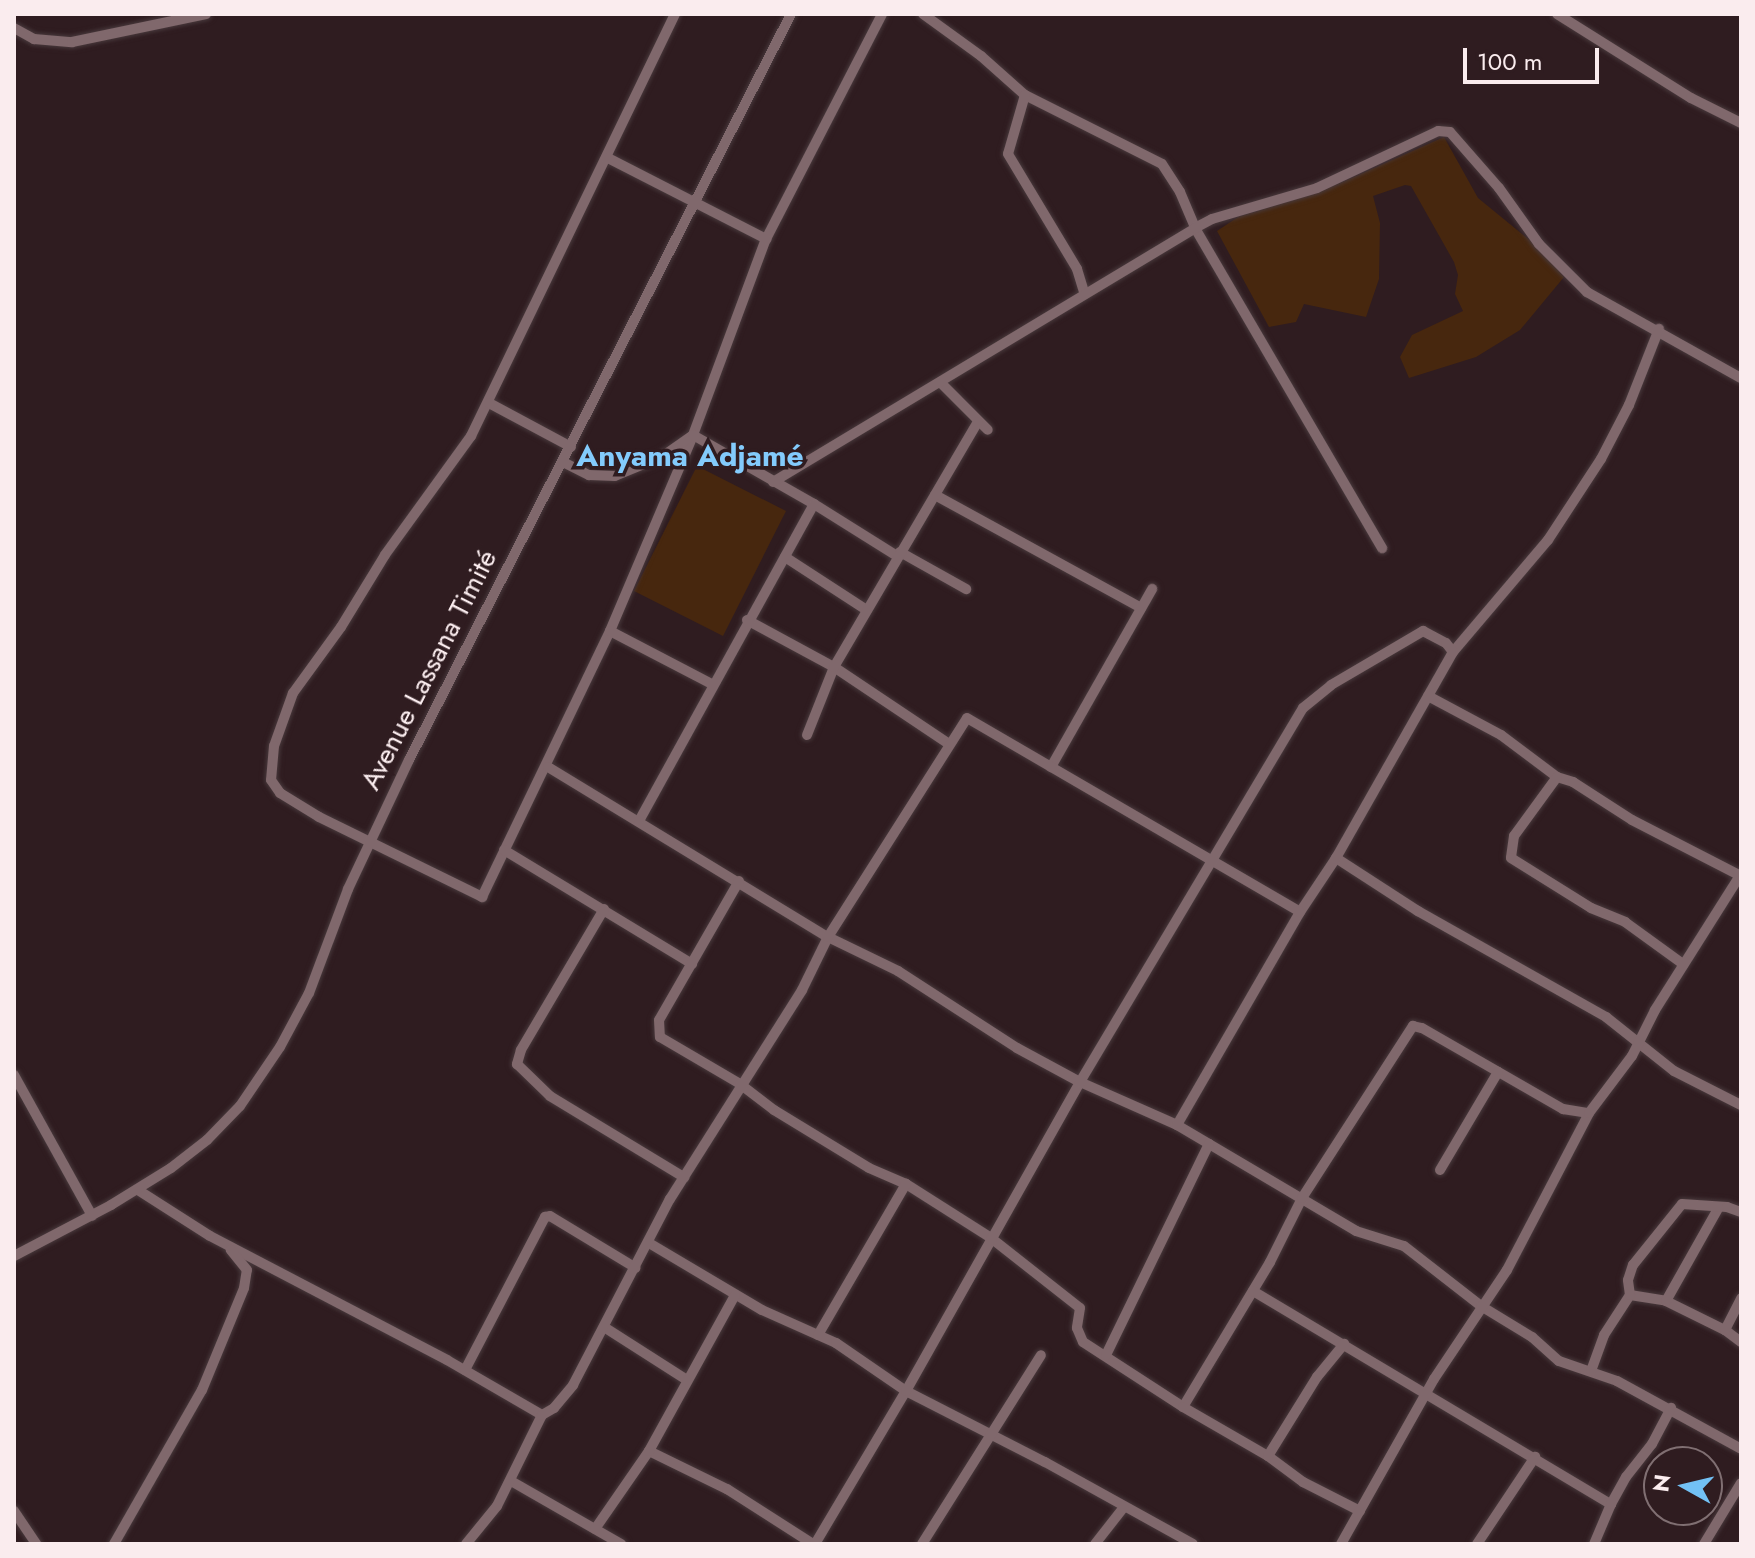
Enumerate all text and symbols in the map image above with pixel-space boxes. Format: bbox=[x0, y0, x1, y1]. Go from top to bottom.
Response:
scale bar bbox=[1467, 32, 1603, 82]
text: 100 m bbox=[1477, 44, 1543, 79]
district label: Anyama Adjamé bbox=[576, 438, 804, 474]
street label: Avenue Lassana Timité bbox=[354, 544, 504, 796]
north arrow bbox=[1643, 1446, 1723, 1526]
text: N bbox=[1644, 1472, 1678, 1494]

